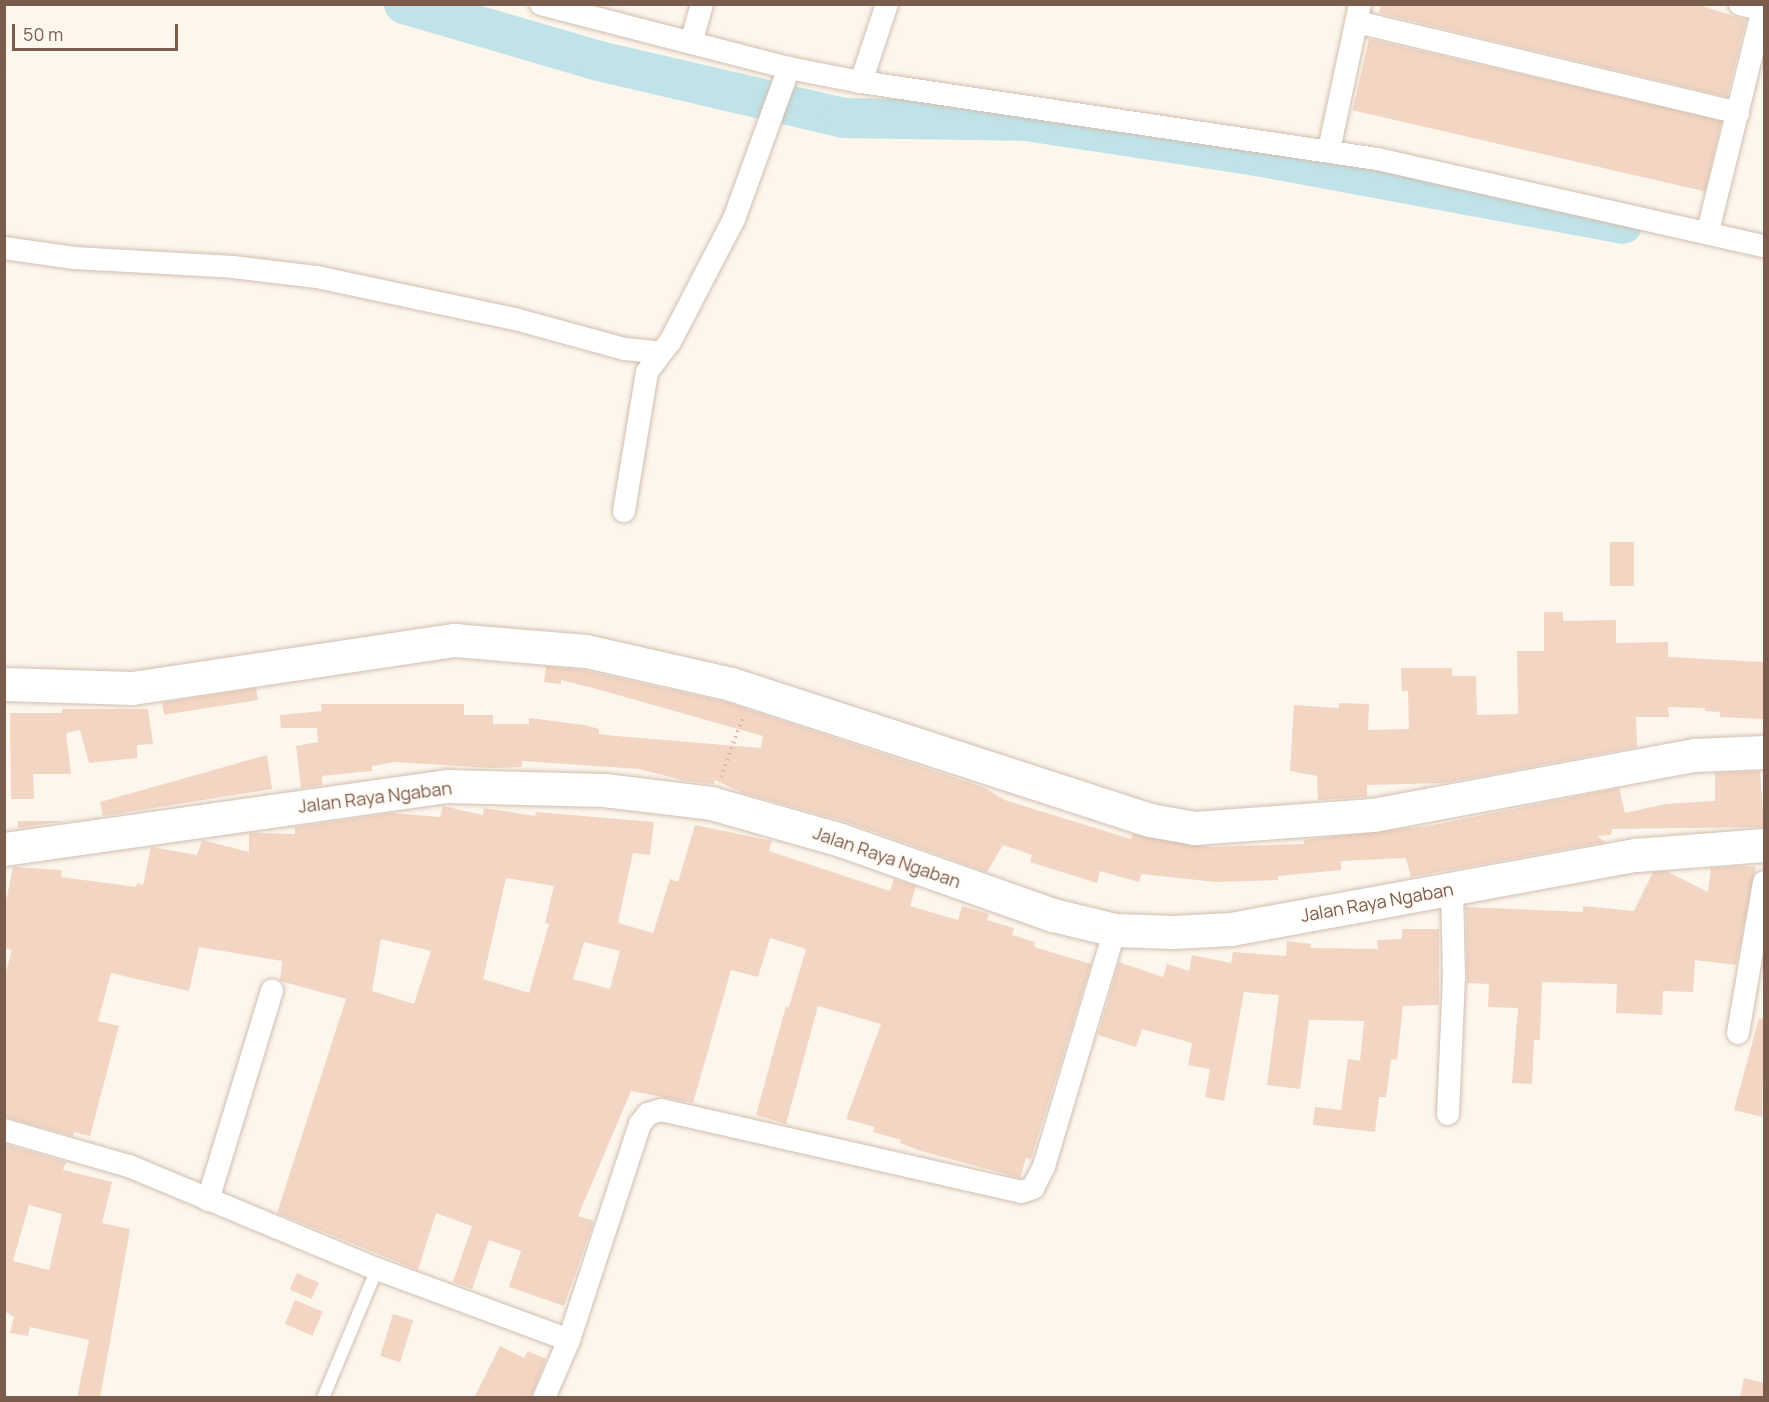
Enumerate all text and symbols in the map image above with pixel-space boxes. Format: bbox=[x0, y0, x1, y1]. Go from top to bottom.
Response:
scale bar bbox=[15, 12, 182, 50]
text: 50 m bbox=[23, 22, 63, 46]
street label: Jalan Raya Ngaban bbox=[297, 777, 453, 817]
street label: Jalan Raya Ngaban bbox=[810, 822, 964, 892]
street label: Jalan Raya Ngaban bbox=[1299, 878, 1455, 926]

